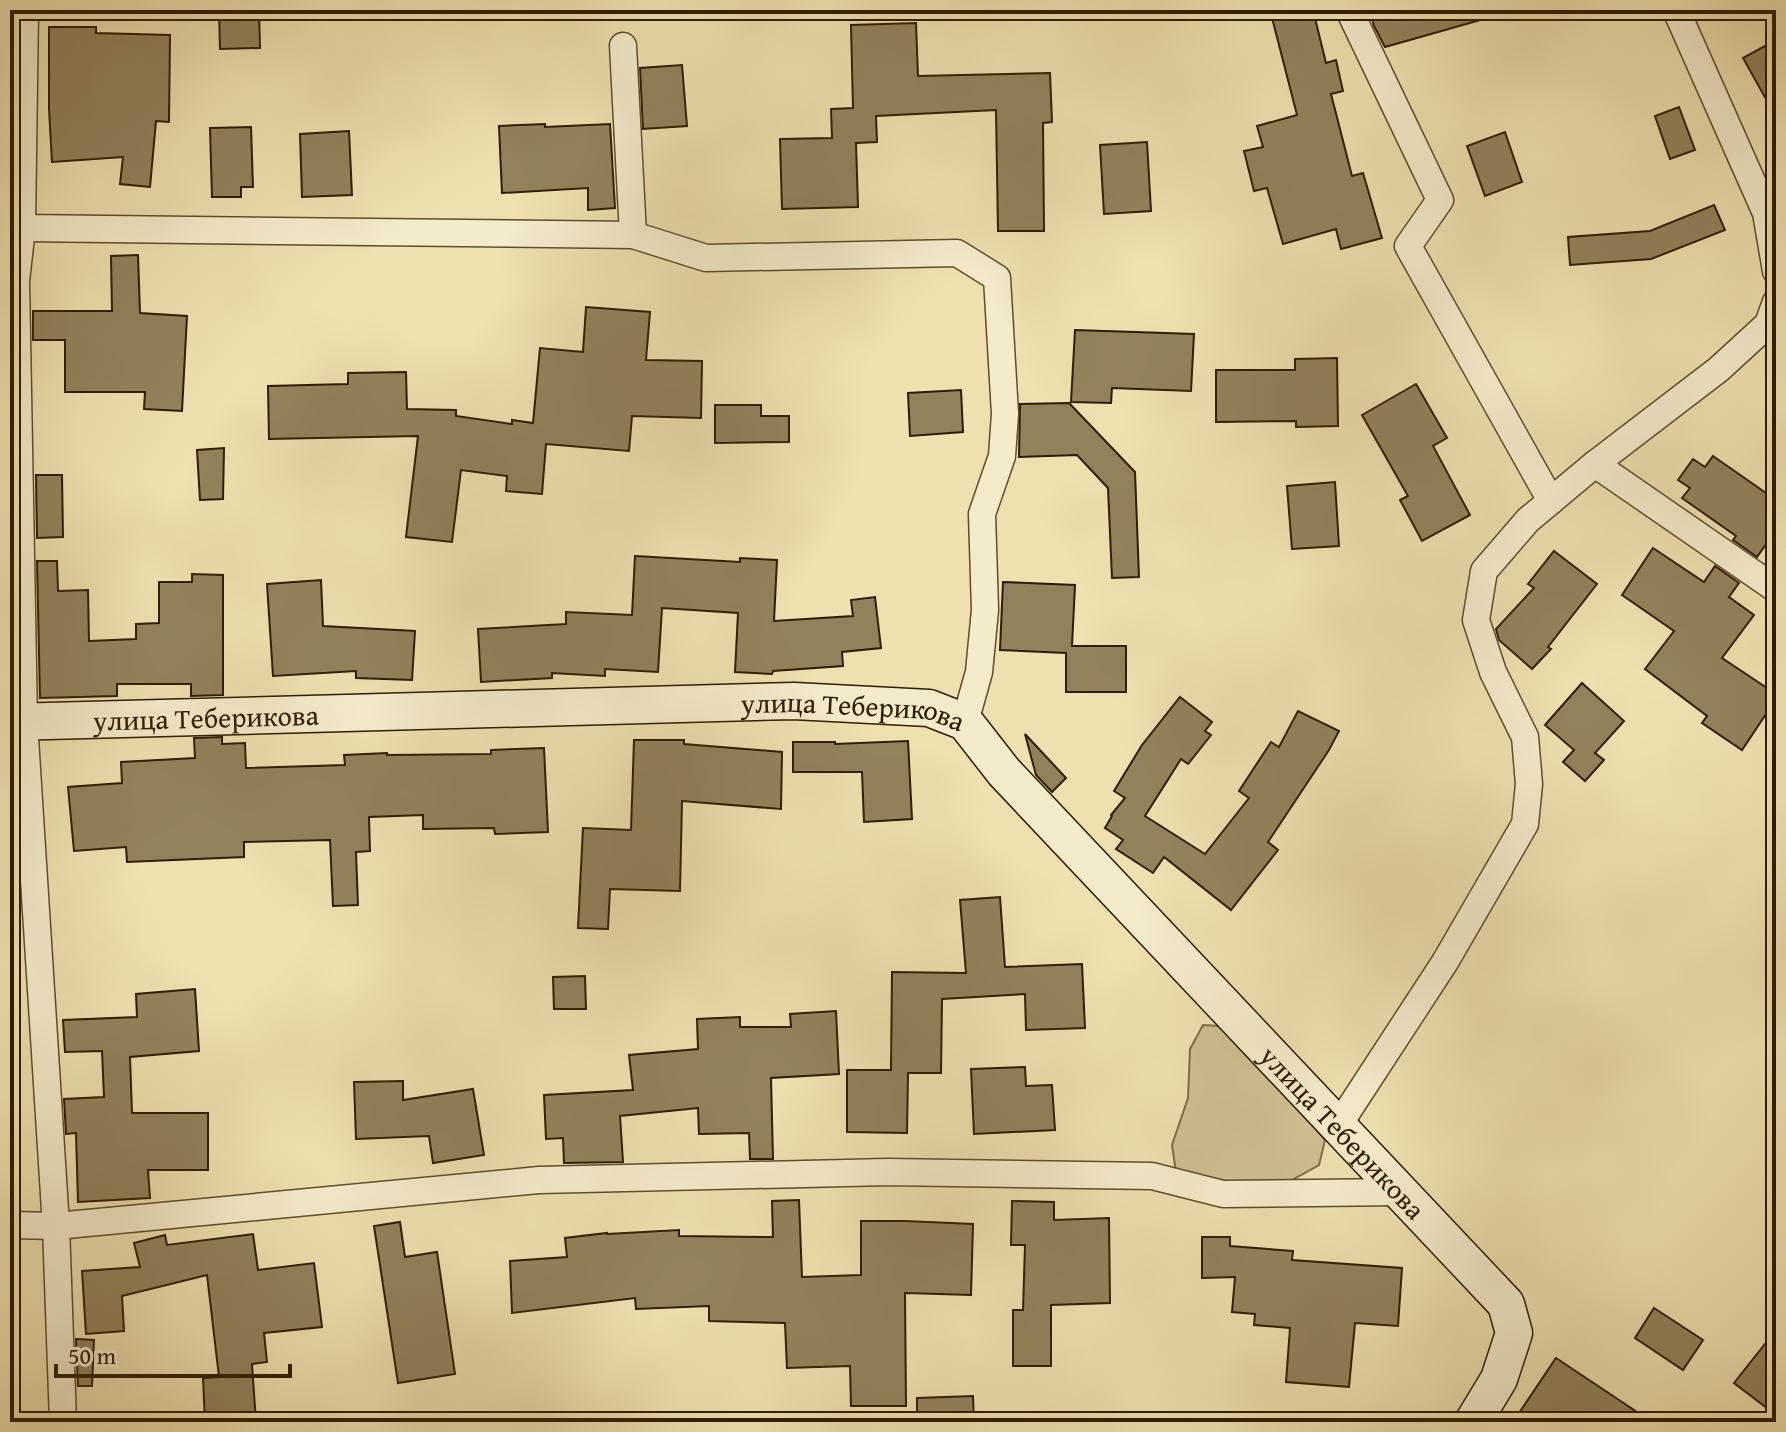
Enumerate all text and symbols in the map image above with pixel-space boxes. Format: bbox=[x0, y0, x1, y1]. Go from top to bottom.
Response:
street label: улица Теберикова bbox=[739, 680, 972, 741]
street label: улица Теберикова bbox=[91, 693, 320, 740]
street label: улица Теберикова bbox=[1250, 1035, 1436, 1228]
scale bar bbox=[56, 1328, 290, 1378]
text: 50 m bbox=[68, 1338, 116, 1373]

